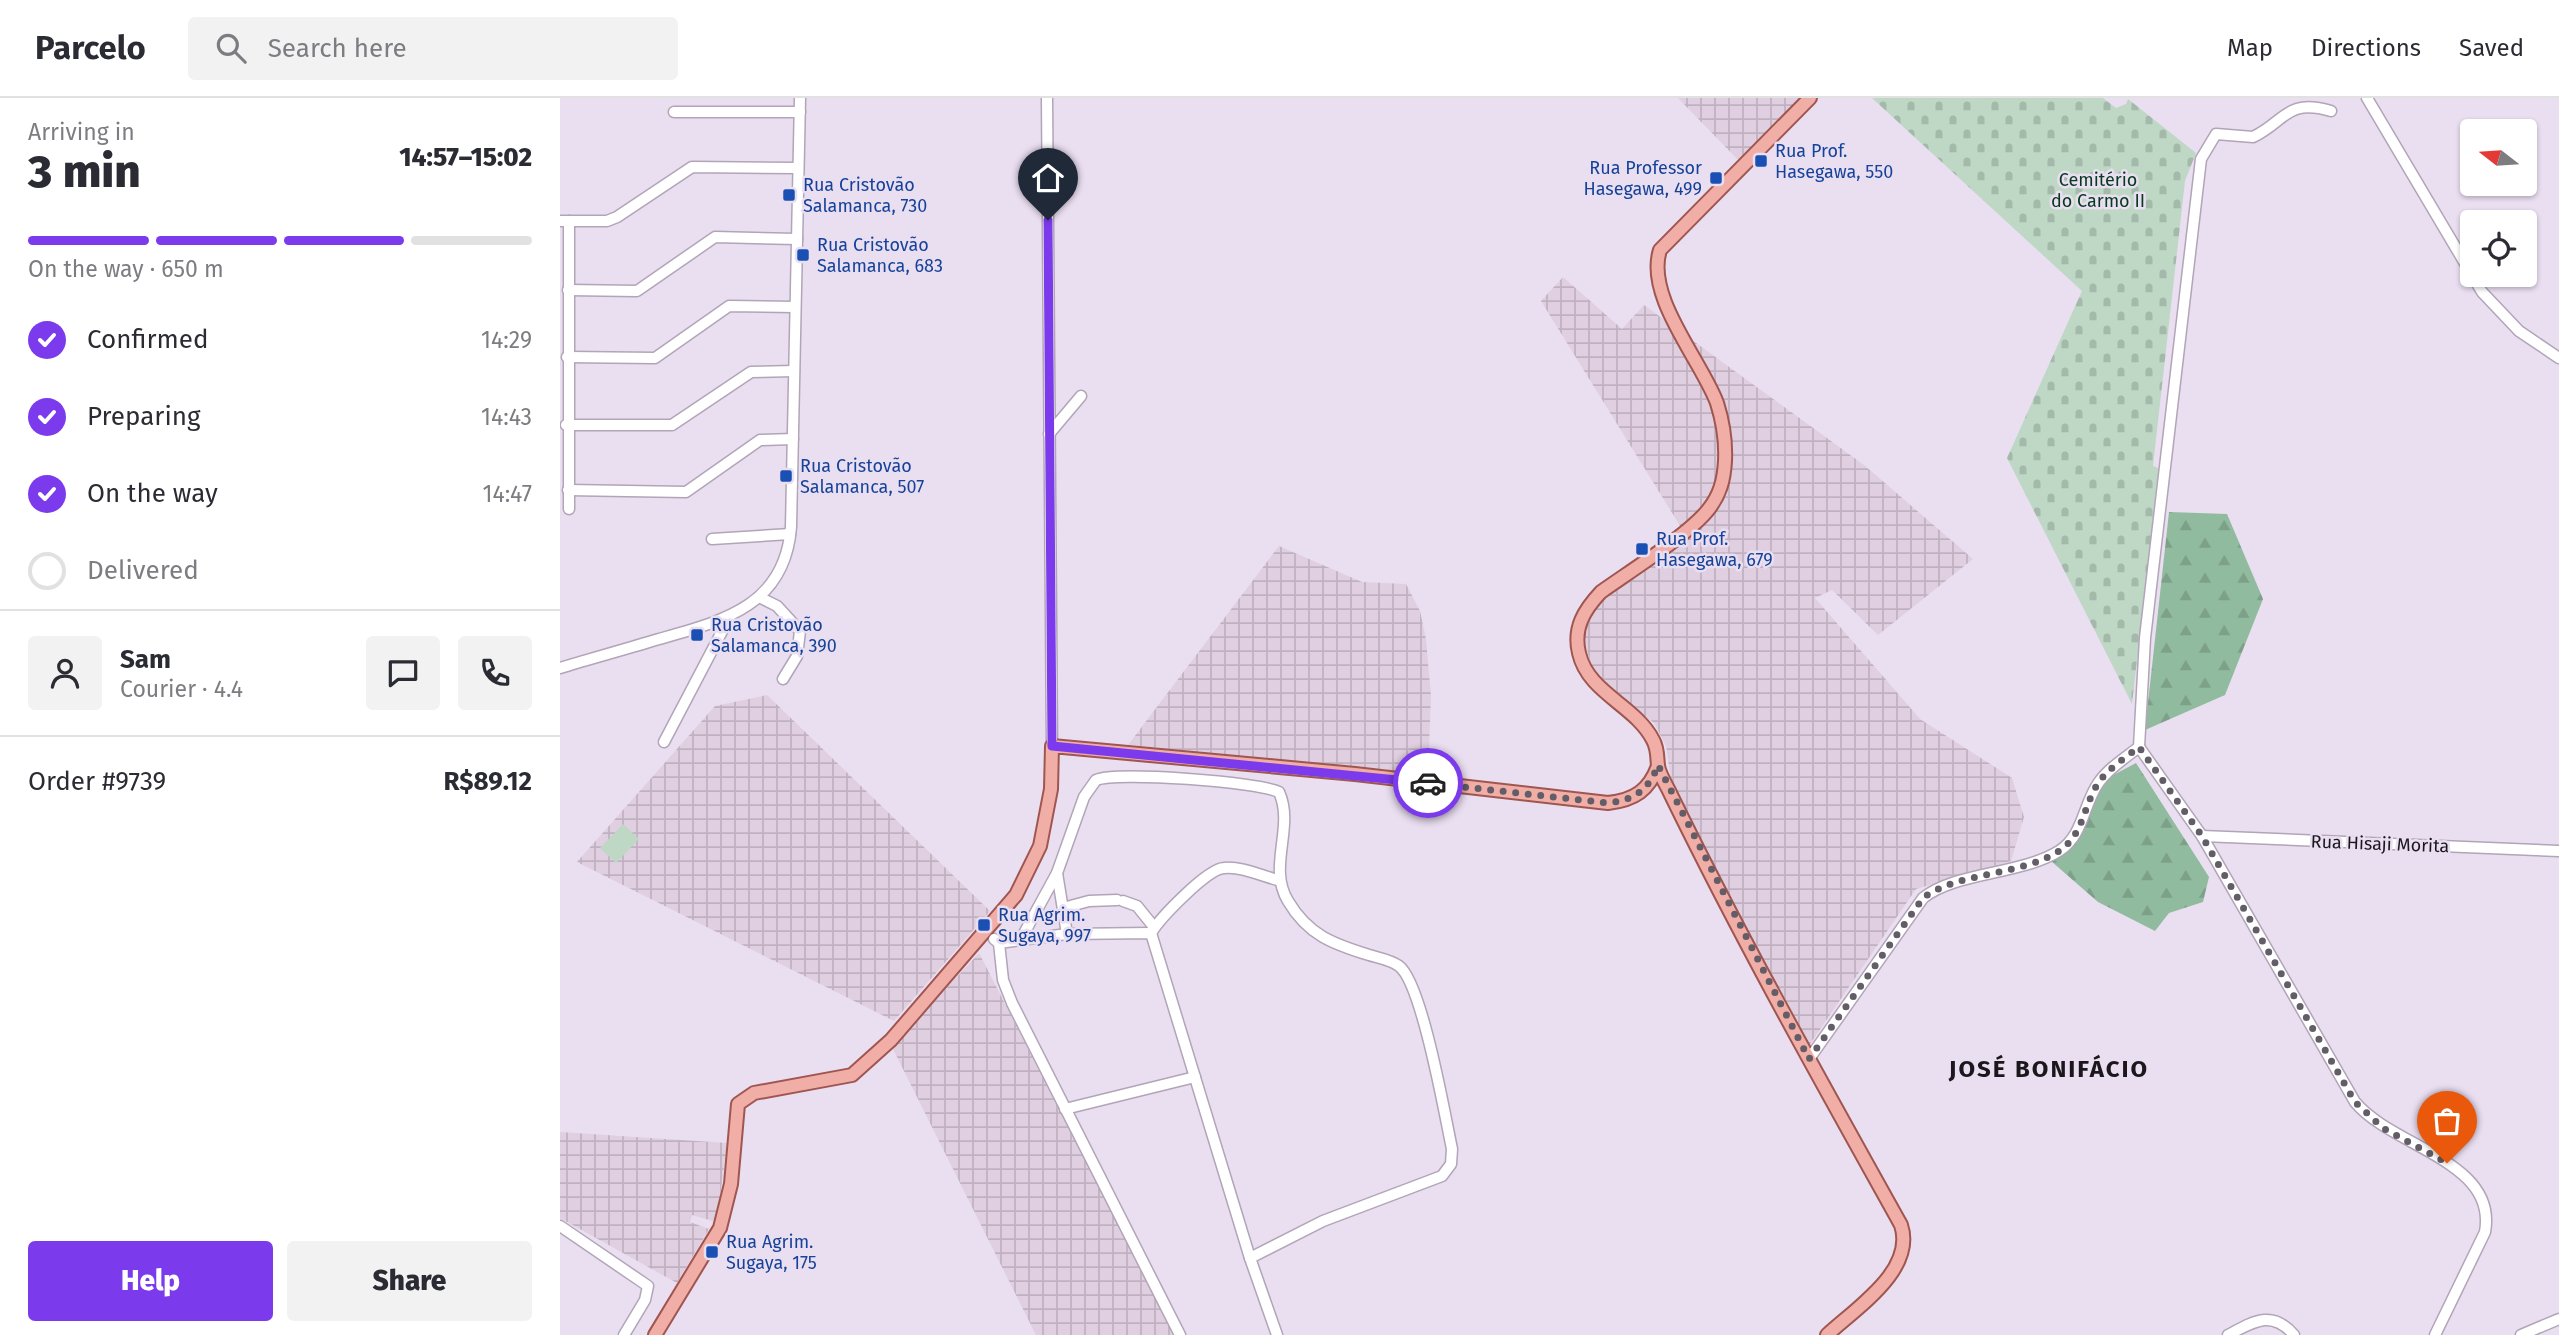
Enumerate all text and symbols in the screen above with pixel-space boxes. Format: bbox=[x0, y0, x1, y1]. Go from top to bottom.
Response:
search box bbox=[188, 17, 678, 80]
text: Parcelo bbox=[35, 28, 146, 68]
icon: search bbox=[212, 29, 250, 67]
text: Search here bbox=[268, 33, 407, 64]
text: Map bbox=[2227, 34, 2273, 62]
text: Directions bbox=[2311, 34, 2421, 62]
text: Saved bbox=[2459, 34, 2524, 62]
text: Arriving in bbox=[28, 118, 135, 146]
north arrow bbox=[2460, 119, 2538, 196]
map controls bbox=[2460, 119, 2537, 287]
place label: Rua Prof. Hasegawa, 550 bbox=[1775, 140, 1893, 183]
text: 14:57–15:02 bbox=[399, 142, 532, 173]
text: 3 min bbox=[28, 144, 141, 199]
pin bbox=[1018, 148, 1078, 220]
marker: Rua Prof. Hasegawa, 550 bbox=[1753, 153, 1769, 169]
place label: Rua Professor Hasegawa, 499 bbox=[1584, 157, 1702, 200]
icon: home bbox=[1029, 159, 1067, 197]
park label: Cemitério do Carmo II bbox=[2051, 169, 2145, 212]
marker: Rua Professor Hasegawa, 499 bbox=[1708, 170, 1724, 186]
place label: Rua Cristovão Salamanca, 730 bbox=[803, 174, 927, 217]
marker: Rua Cristovão Salamanca, 730 bbox=[781, 187, 797, 203]
button: locate bbox=[2460, 210, 2537, 287]
place label: Rua Cristovão Salamanca, 683 bbox=[817, 234, 943, 277]
marker: Rua Cristovão Salamanca, 683 bbox=[795, 247, 811, 263]
text: On the way · 650 m bbox=[28, 255, 224, 283]
icon: check bbox=[28, 321, 66, 359]
text: Confirmed bbox=[87, 324, 208, 355]
text: 14:29 bbox=[481, 326, 532, 354]
icon: check bbox=[28, 398, 66, 436]
text: Preparing bbox=[87, 401, 200, 432]
text: 14:43 bbox=[481, 403, 532, 431]
place label: Rua Cristovão Salamanca, 507 bbox=[800, 455, 924, 498]
marker: Rua Cristovão Salamanca, 507 bbox=[778, 468, 794, 484]
icon: check bbox=[28, 475, 66, 513]
text: On the way bbox=[87, 478, 218, 509]
text: 14:47 bbox=[483, 480, 532, 508]
place label: Rua Prof. Hasegawa, 679 bbox=[1656, 528, 1773, 571]
marker: Rua Prof. Hasegawa, 679 bbox=[1634, 541, 1650, 557]
text: Delivered bbox=[87, 555, 199, 586]
place label: Rua Cristovão Salamanca, 390 bbox=[711, 614, 837, 657]
marker: Rua Cristovão Salamanca, 390 bbox=[689, 627, 705, 643]
button: person bbox=[28, 636, 102, 710]
button: chat bbox=[366, 636, 440, 710]
button: phone bbox=[458, 636, 532, 710]
text: Sam bbox=[120, 644, 171, 675]
text: Courier · 4.4 bbox=[120, 675, 243, 703]
courier bbox=[1393, 748, 1463, 818]
icon: car bbox=[1409, 764, 1447, 802]
text: Order #9739 bbox=[28, 766, 166, 797]
text: R$89.12 bbox=[444, 766, 532, 797]
street label: Rua Hisaji Morita bbox=[2310, 831, 2450, 857]
place label: Rua Agrim. Sugaya, 997 bbox=[998, 904, 1091, 947]
marker: Rua Agrim. Sugaya, 997 bbox=[976, 917, 992, 933]
district label: JOSÉ BONIFÁCIO bbox=[1948, 1054, 2149, 1083]
pin bbox=[2417, 1091, 2477, 1163]
icon: bag bbox=[2428, 1102, 2466, 1140]
place label: Rua Agrim. Sugaya, 175 bbox=[726, 1231, 817, 1274]
button: Help bbox=[28, 1241, 273, 1321]
button: Share bbox=[287, 1241, 532, 1321]
marker: Rua Agrim. Sugaya, 175 bbox=[704, 1244, 720, 1260]

